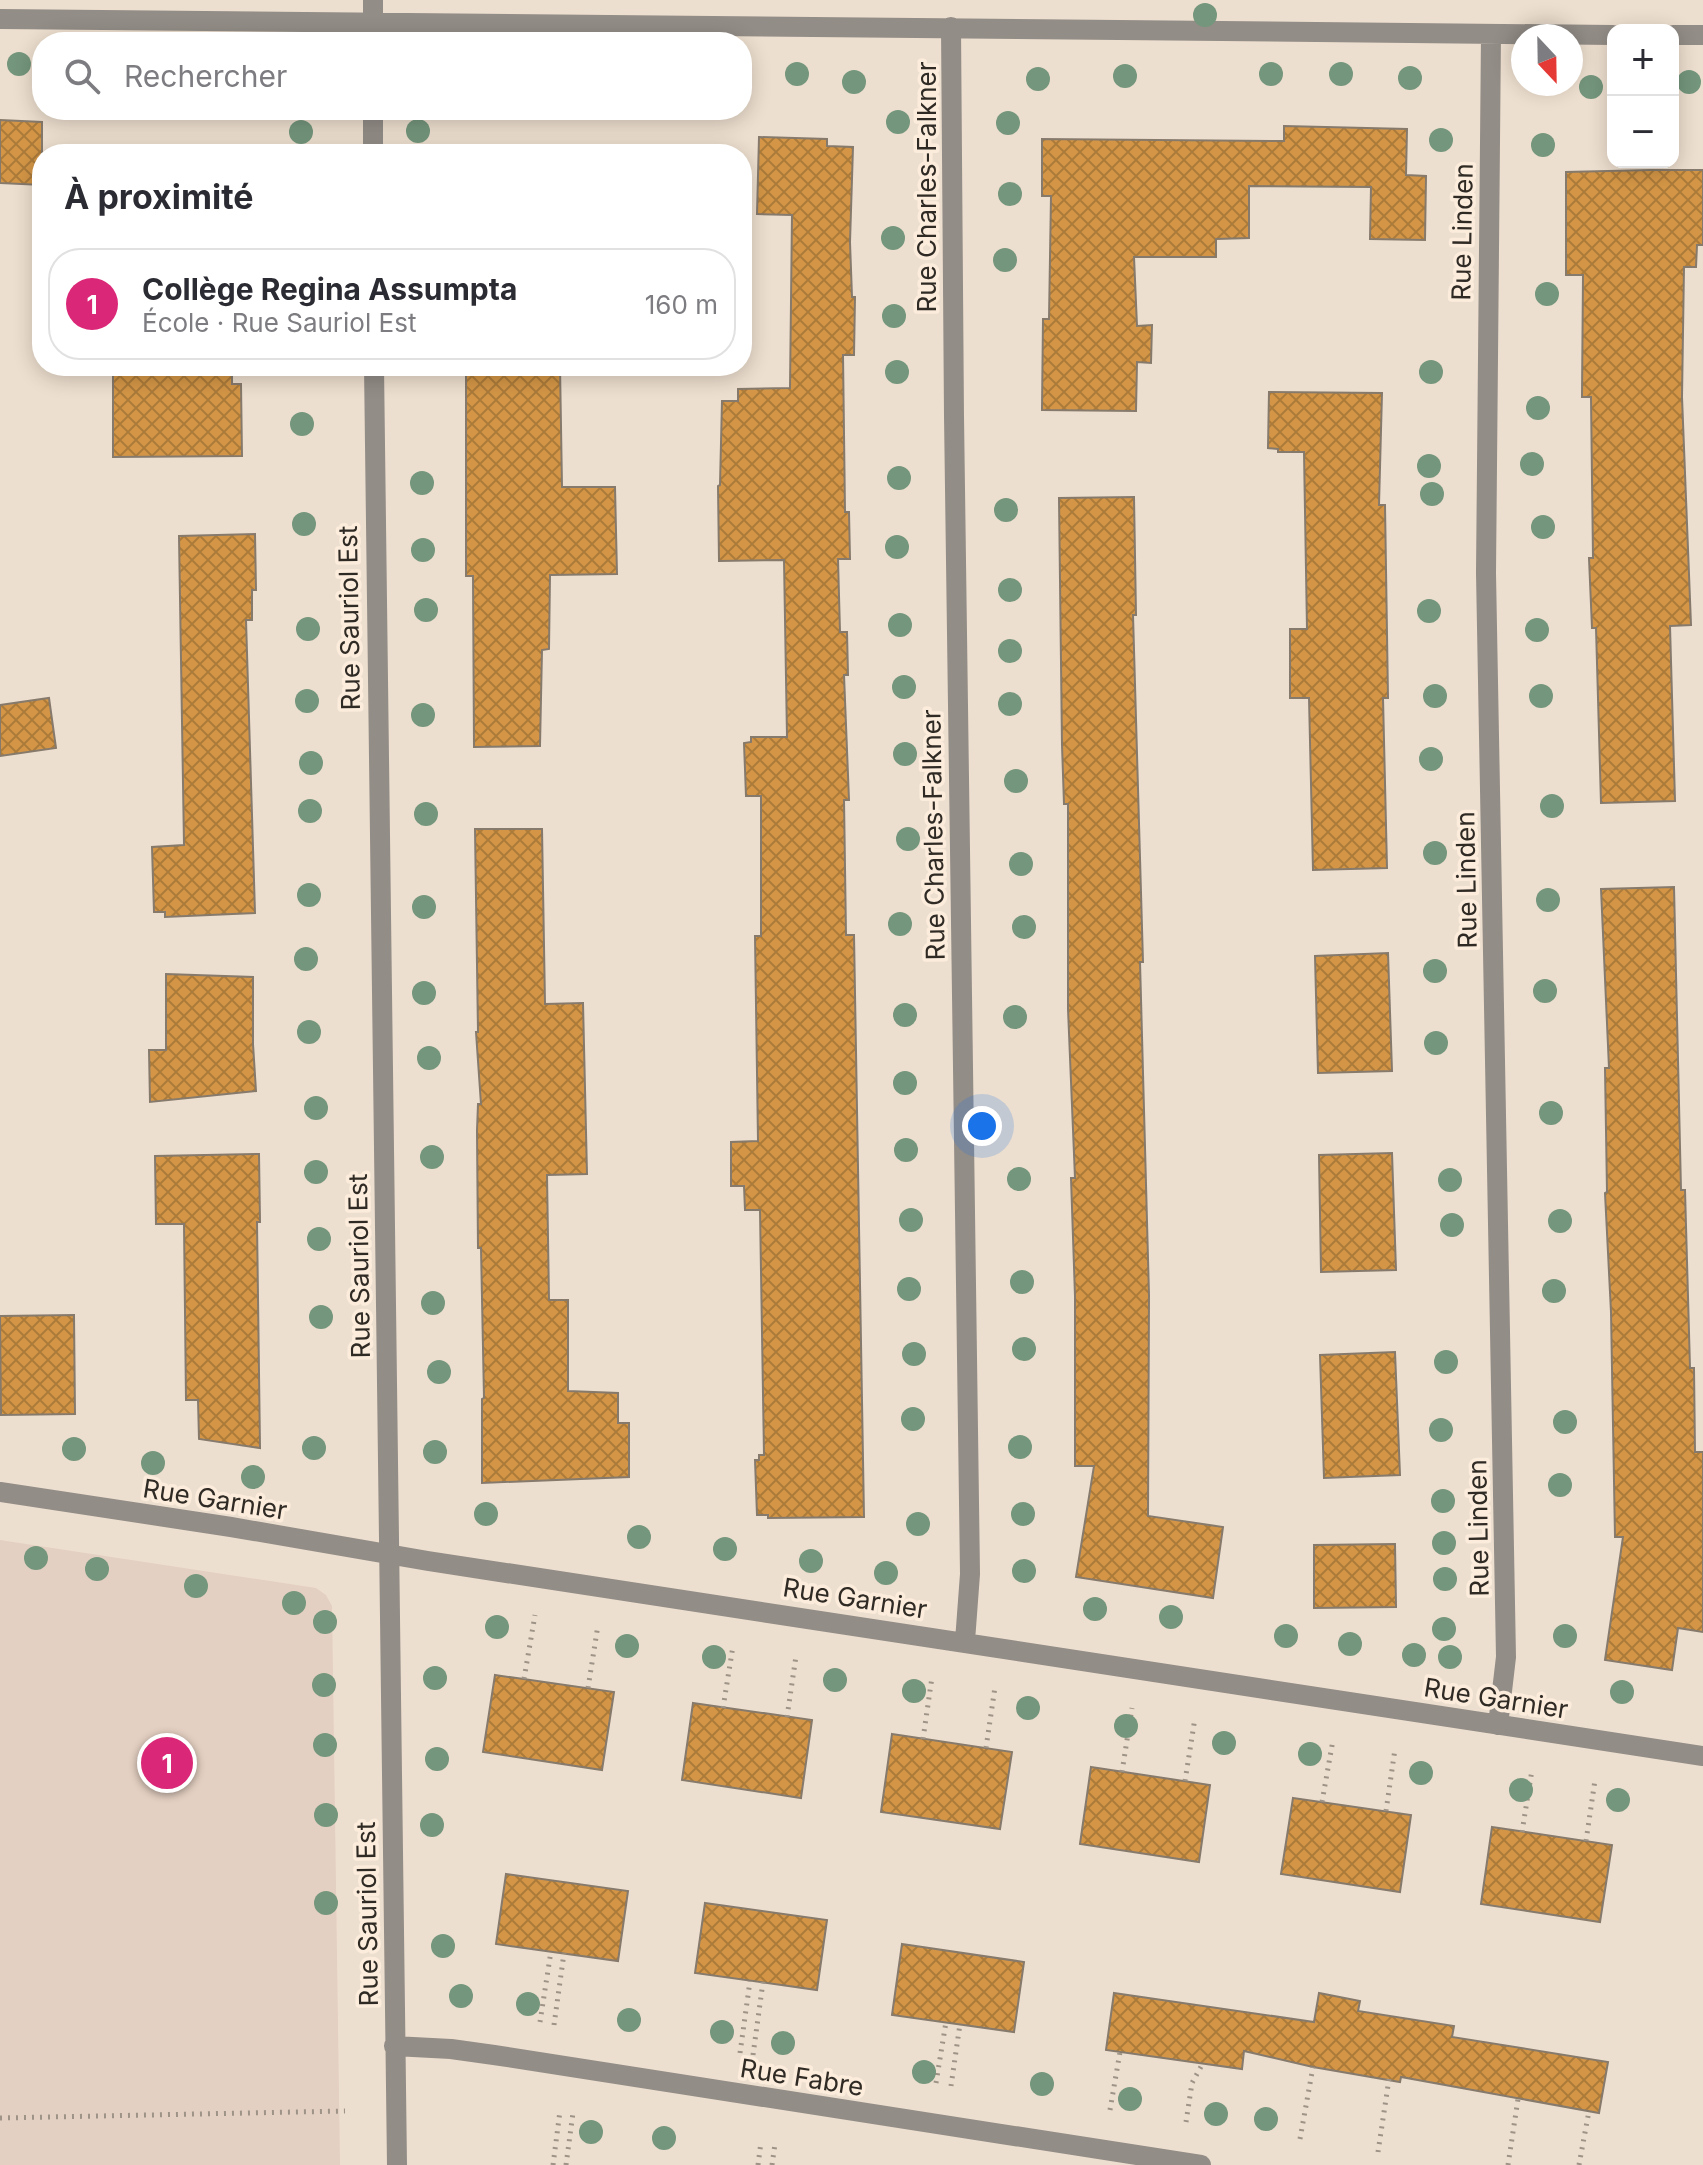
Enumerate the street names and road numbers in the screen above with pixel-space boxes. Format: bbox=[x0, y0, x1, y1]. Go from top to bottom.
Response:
street label: Rue Charles-Falkner bbox=[911, 61, 942, 313]
street label: Rue Linden bbox=[1445, 163, 1479, 301]
street label: Rue Sauriol Est bbox=[332, 525, 366, 711]
street label: Rue Charles-Falkner bbox=[915, 709, 951, 961]
street label: Rue Linden bbox=[1449, 811, 1483, 949]
street label: Rue Sauriol Est bbox=[342, 1173, 376, 1359]
street label: Rue Linden bbox=[1461, 1459, 1495, 1597]
street label: Rue Garnier bbox=[141, 1472, 289, 1526]
street label: Rue Garnier bbox=[781, 1571, 929, 1625]
street label: Rue Garnier bbox=[1422, 1671, 1570, 1725]
street label: Rue Sauriol Est bbox=[350, 1821, 384, 2007]
street label: Rue Fabre bbox=[738, 2052, 866, 2102]

